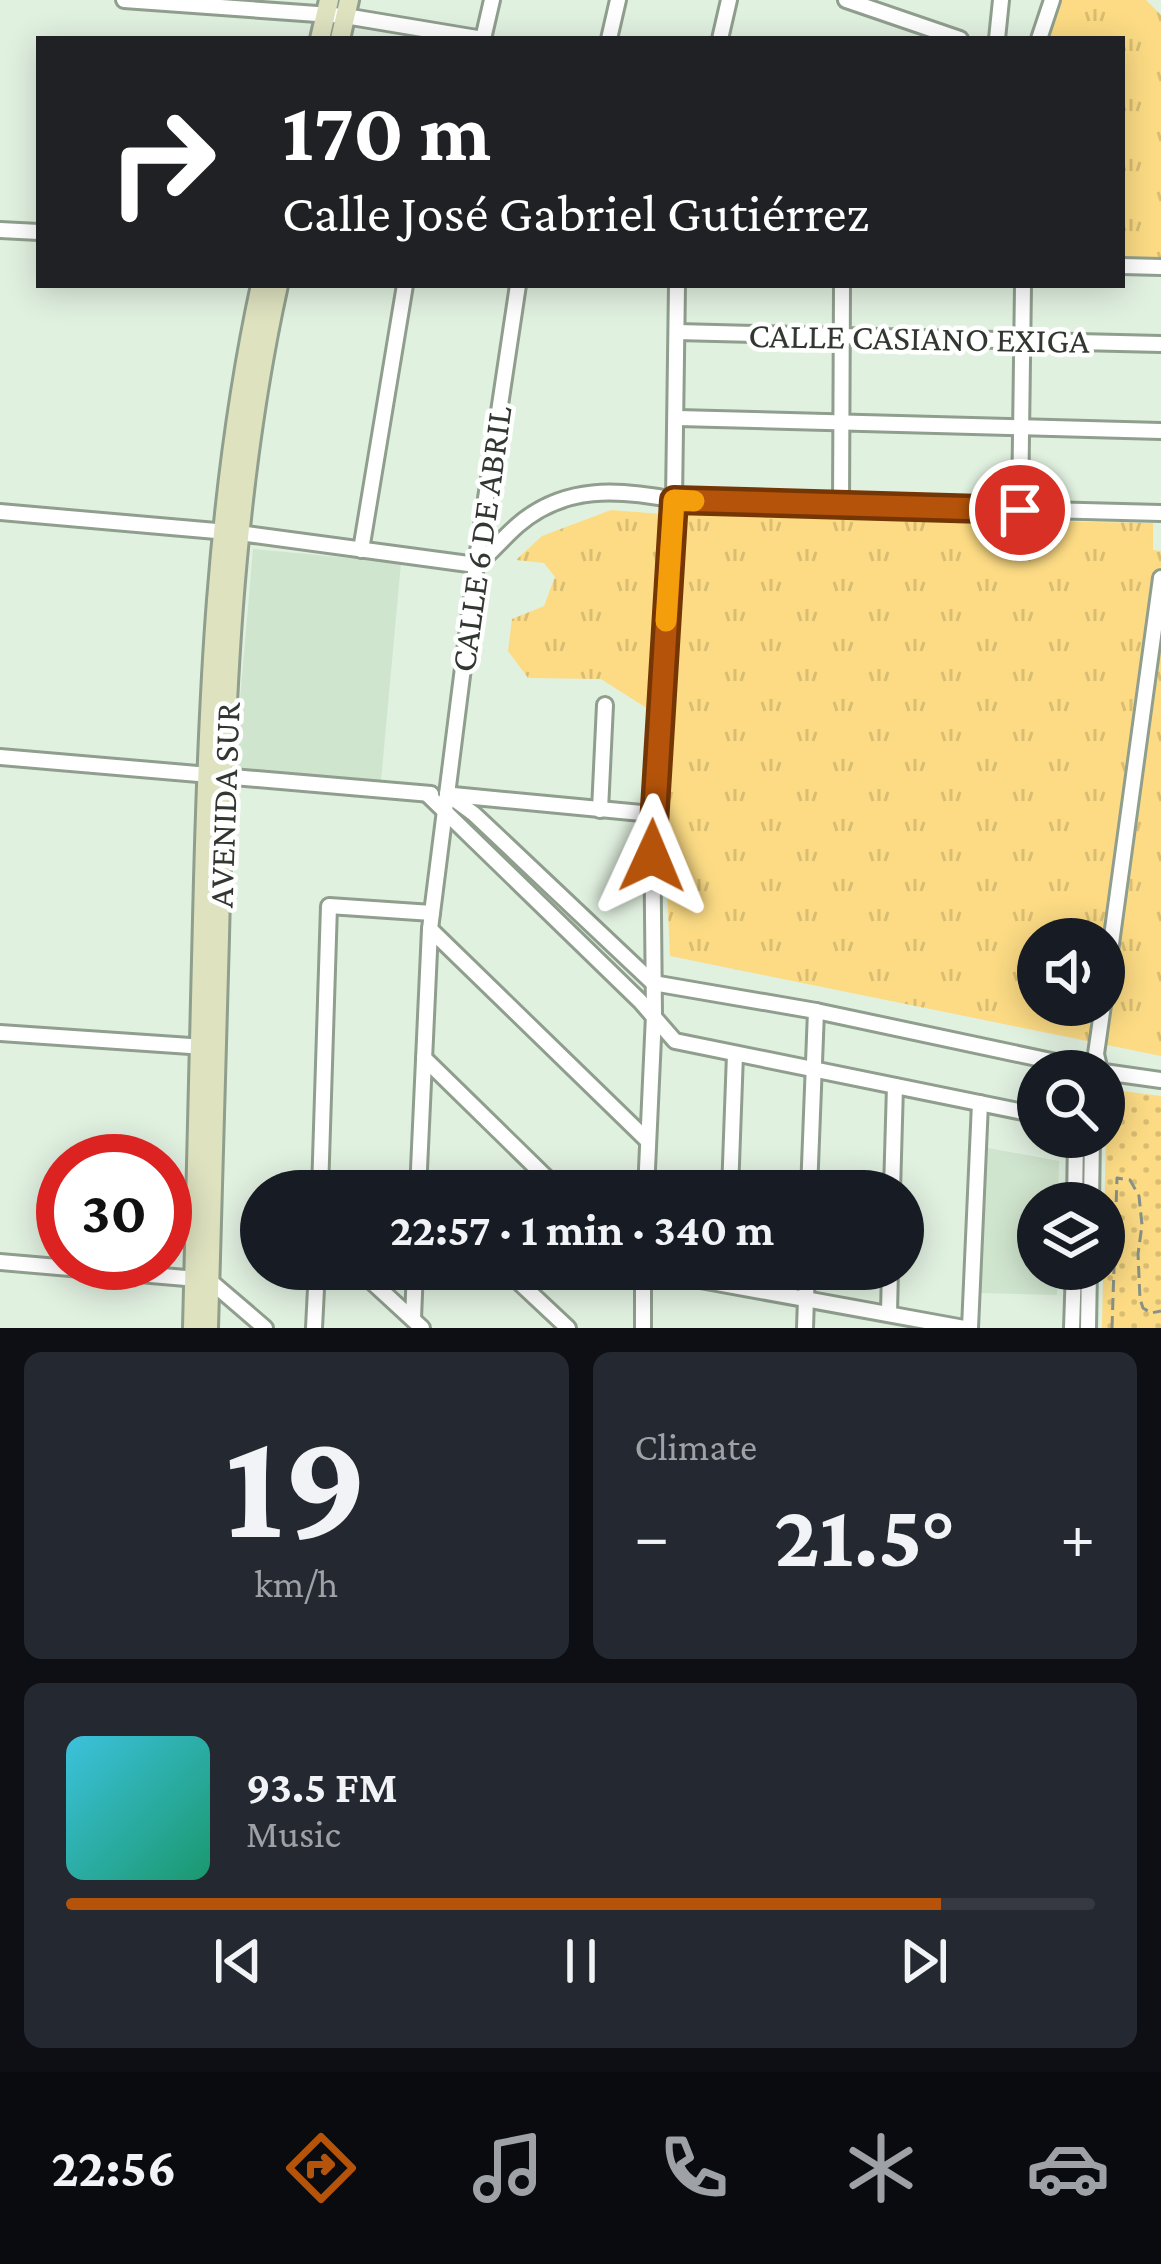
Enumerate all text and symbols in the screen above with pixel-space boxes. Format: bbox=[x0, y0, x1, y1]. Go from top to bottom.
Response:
icon: right bbox=[84, 84, 240, 240]
text: 170 m bbox=[282, 85, 491, 178]
text: Calle José Gabriel Gutiérrez bbox=[282, 183, 869, 243]
street label: CALLE CASIANO EXIGA bbox=[748, 315, 1091, 361]
street label: CALLE 6 DE ABRIL bbox=[443, 404, 519, 674]
pin bbox=[969, 459, 1071, 561]
icon: arrive bbox=[987, 477, 1053, 543]
street label: AVENIDA SUR bbox=[200, 700, 248, 908]
position arrow bbox=[589, 793, 715, 919]
map controls bbox=[1017, 918, 1125, 1290]
button: sound bbox=[1017, 918, 1125, 1026]
button: search bbox=[1017, 1050, 1125, 1158]
speed limit sign: 30 bbox=[36, 1134, 192, 1290]
button: layers bbox=[1017, 1182, 1125, 1290]
text: 22:57 · 1 min · 340 m bbox=[390, 1205, 774, 1255]
text: 19 bbox=[224, 1397, 368, 1571]
text: Climate bbox=[635, 1425, 757, 1468]
text: 21.5° bbox=[774, 1485, 956, 1585]
text: − bbox=[635, 1499, 669, 1572]
text: + bbox=[1060, 1499, 1095, 1572]
text: km/h bbox=[254, 1562, 338, 1605]
text: 93.5 FM bbox=[246, 1762, 398, 1812]
text: Music bbox=[246, 1812, 341, 1855]
icon: previous bbox=[205, 1928, 271, 1994]
icon: pause bbox=[548, 1928, 614, 1994]
icon: next bbox=[891, 1928, 957, 1994]
icon: directions bbox=[279, 2126, 363, 2210]
icon: music bbox=[466, 2126, 550, 2210]
icon: phone bbox=[652, 2126, 736, 2210]
icon: climate bbox=[839, 2126, 923, 2210]
icon: car bbox=[1026, 2126, 1110, 2210]
text: 22:56 bbox=[51, 2138, 177, 2198]

